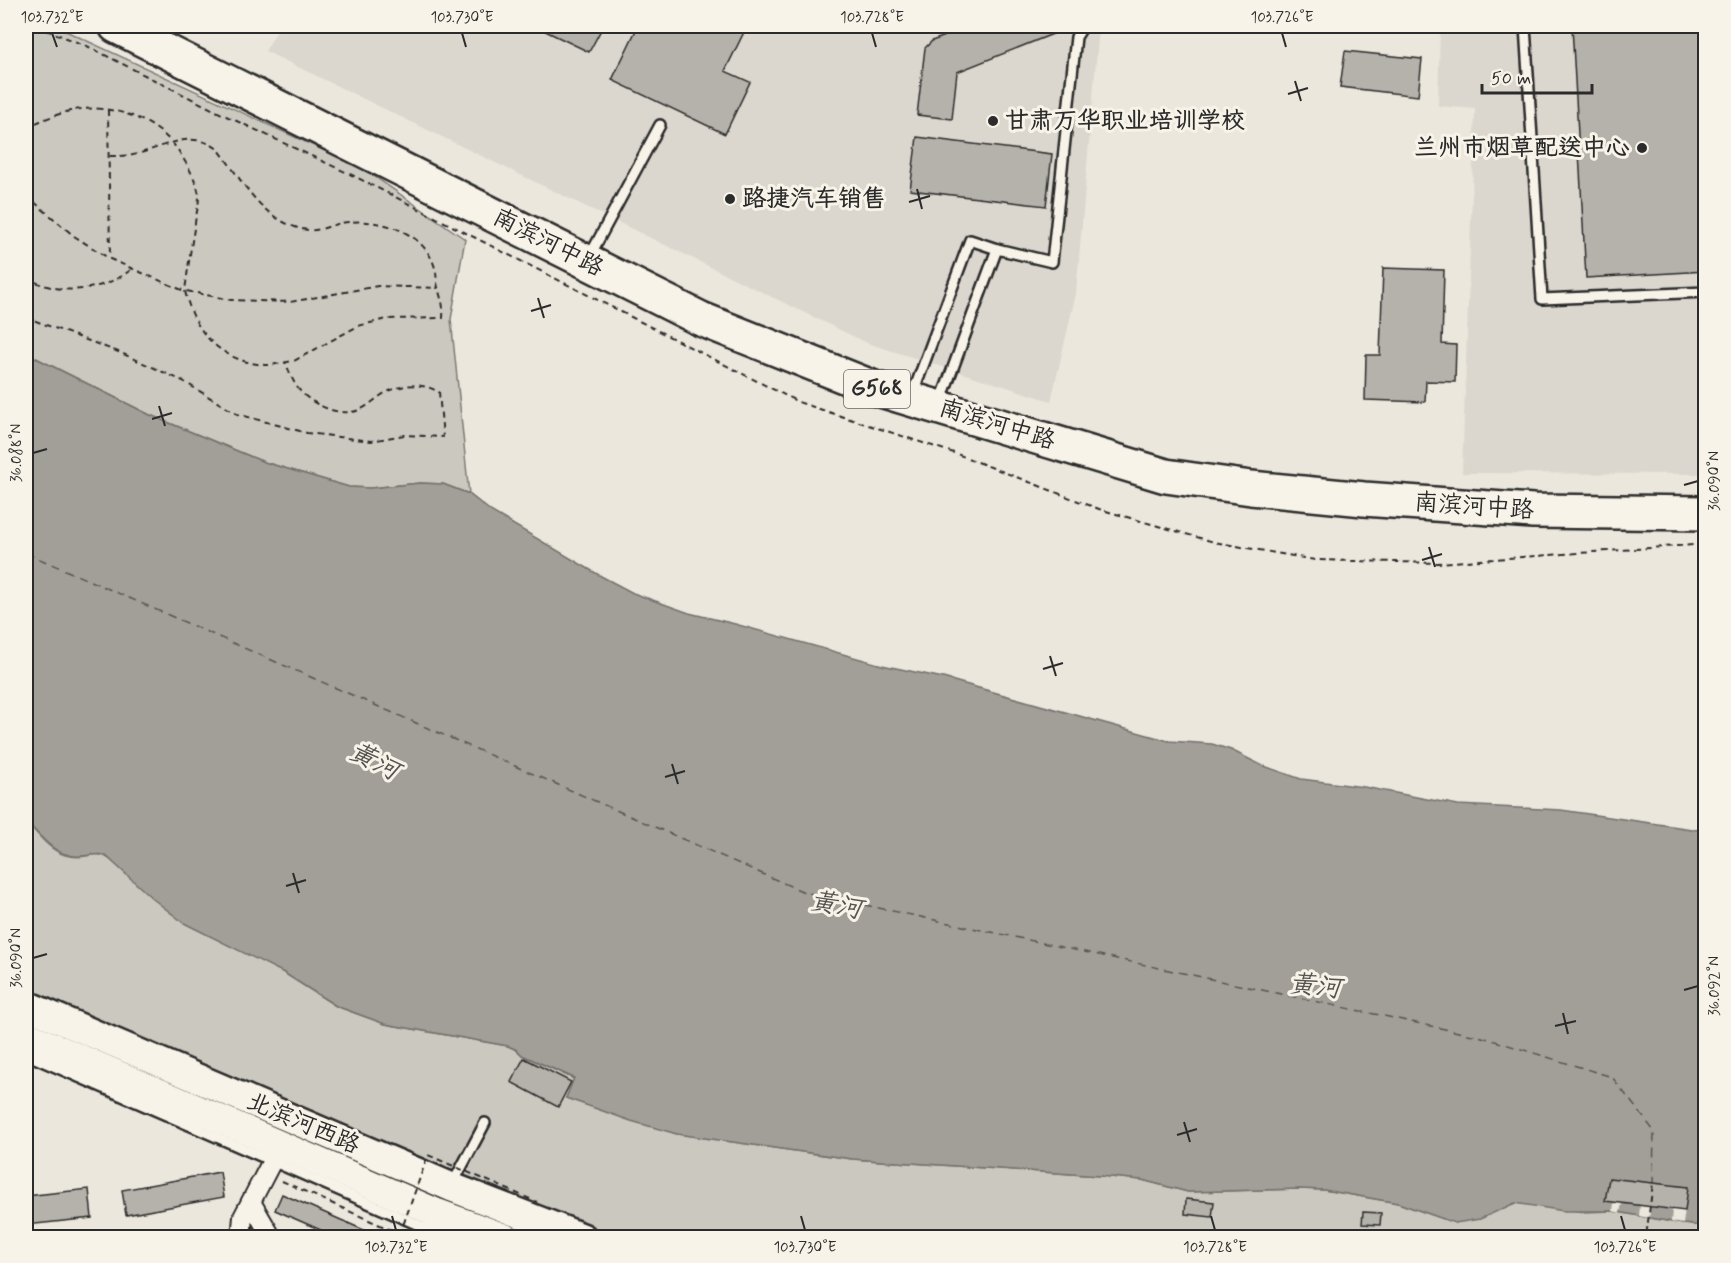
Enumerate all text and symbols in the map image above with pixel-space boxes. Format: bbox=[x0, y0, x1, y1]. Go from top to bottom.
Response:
text: 103.732°E bbox=[20, 8, 84, 28]
text: 103.730°E bbox=[430, 8, 494, 28]
text: 103.728°E bbox=[840, 8, 904, 28]
text: 103.726°E bbox=[1251, 8, 1314, 28]
scale bar bbox=[1482, 57, 1592, 95]
text: 50 m bbox=[1491, 67, 1531, 91]
place label: 甘肃万华职业培训学校 bbox=[1005, 106, 1245, 137]
marker: 甘肃万华职业培训学校 bbox=[986, 114, 1000, 128]
place label: 兰州市烟草配送中心 bbox=[1414, 133, 1630, 164]
marker: 兰州市烟草配送中心 bbox=[1635, 141, 1649, 155]
place label: 路捷汽车销售 bbox=[742, 184, 886, 215]
marker: 路捷汽车销售 bbox=[723, 192, 737, 206]
street label: 南滨河中路 bbox=[488, 202, 608, 284]
road number: G568 bbox=[844, 370, 910, 408]
street label: 南滨河中路 bbox=[935, 393, 1059, 457]
text: 36.088°N bbox=[7, 424, 27, 482]
text: 36.090°N bbox=[1705, 451, 1725, 511]
street label: 南滨河中路 bbox=[1413, 487, 1535, 527]
water label: 黄河 bbox=[343, 735, 408, 791]
water label: 黄河 bbox=[807, 884, 869, 928]
text: 36.090°N bbox=[7, 928, 27, 988]
text: 36.092°N bbox=[1705, 956, 1725, 1016]
water label: 黄河 bbox=[1287, 967, 1347, 1007]
street label: 北滨河西路 bbox=[242, 1086, 364, 1162]
text: 103.732°E bbox=[364, 1238, 428, 1258]
text: 103.730°E bbox=[773, 1238, 837, 1258]
text: 103.728°E bbox=[1183, 1238, 1247, 1258]
text: 103.726°E bbox=[1594, 1238, 1657, 1258]

